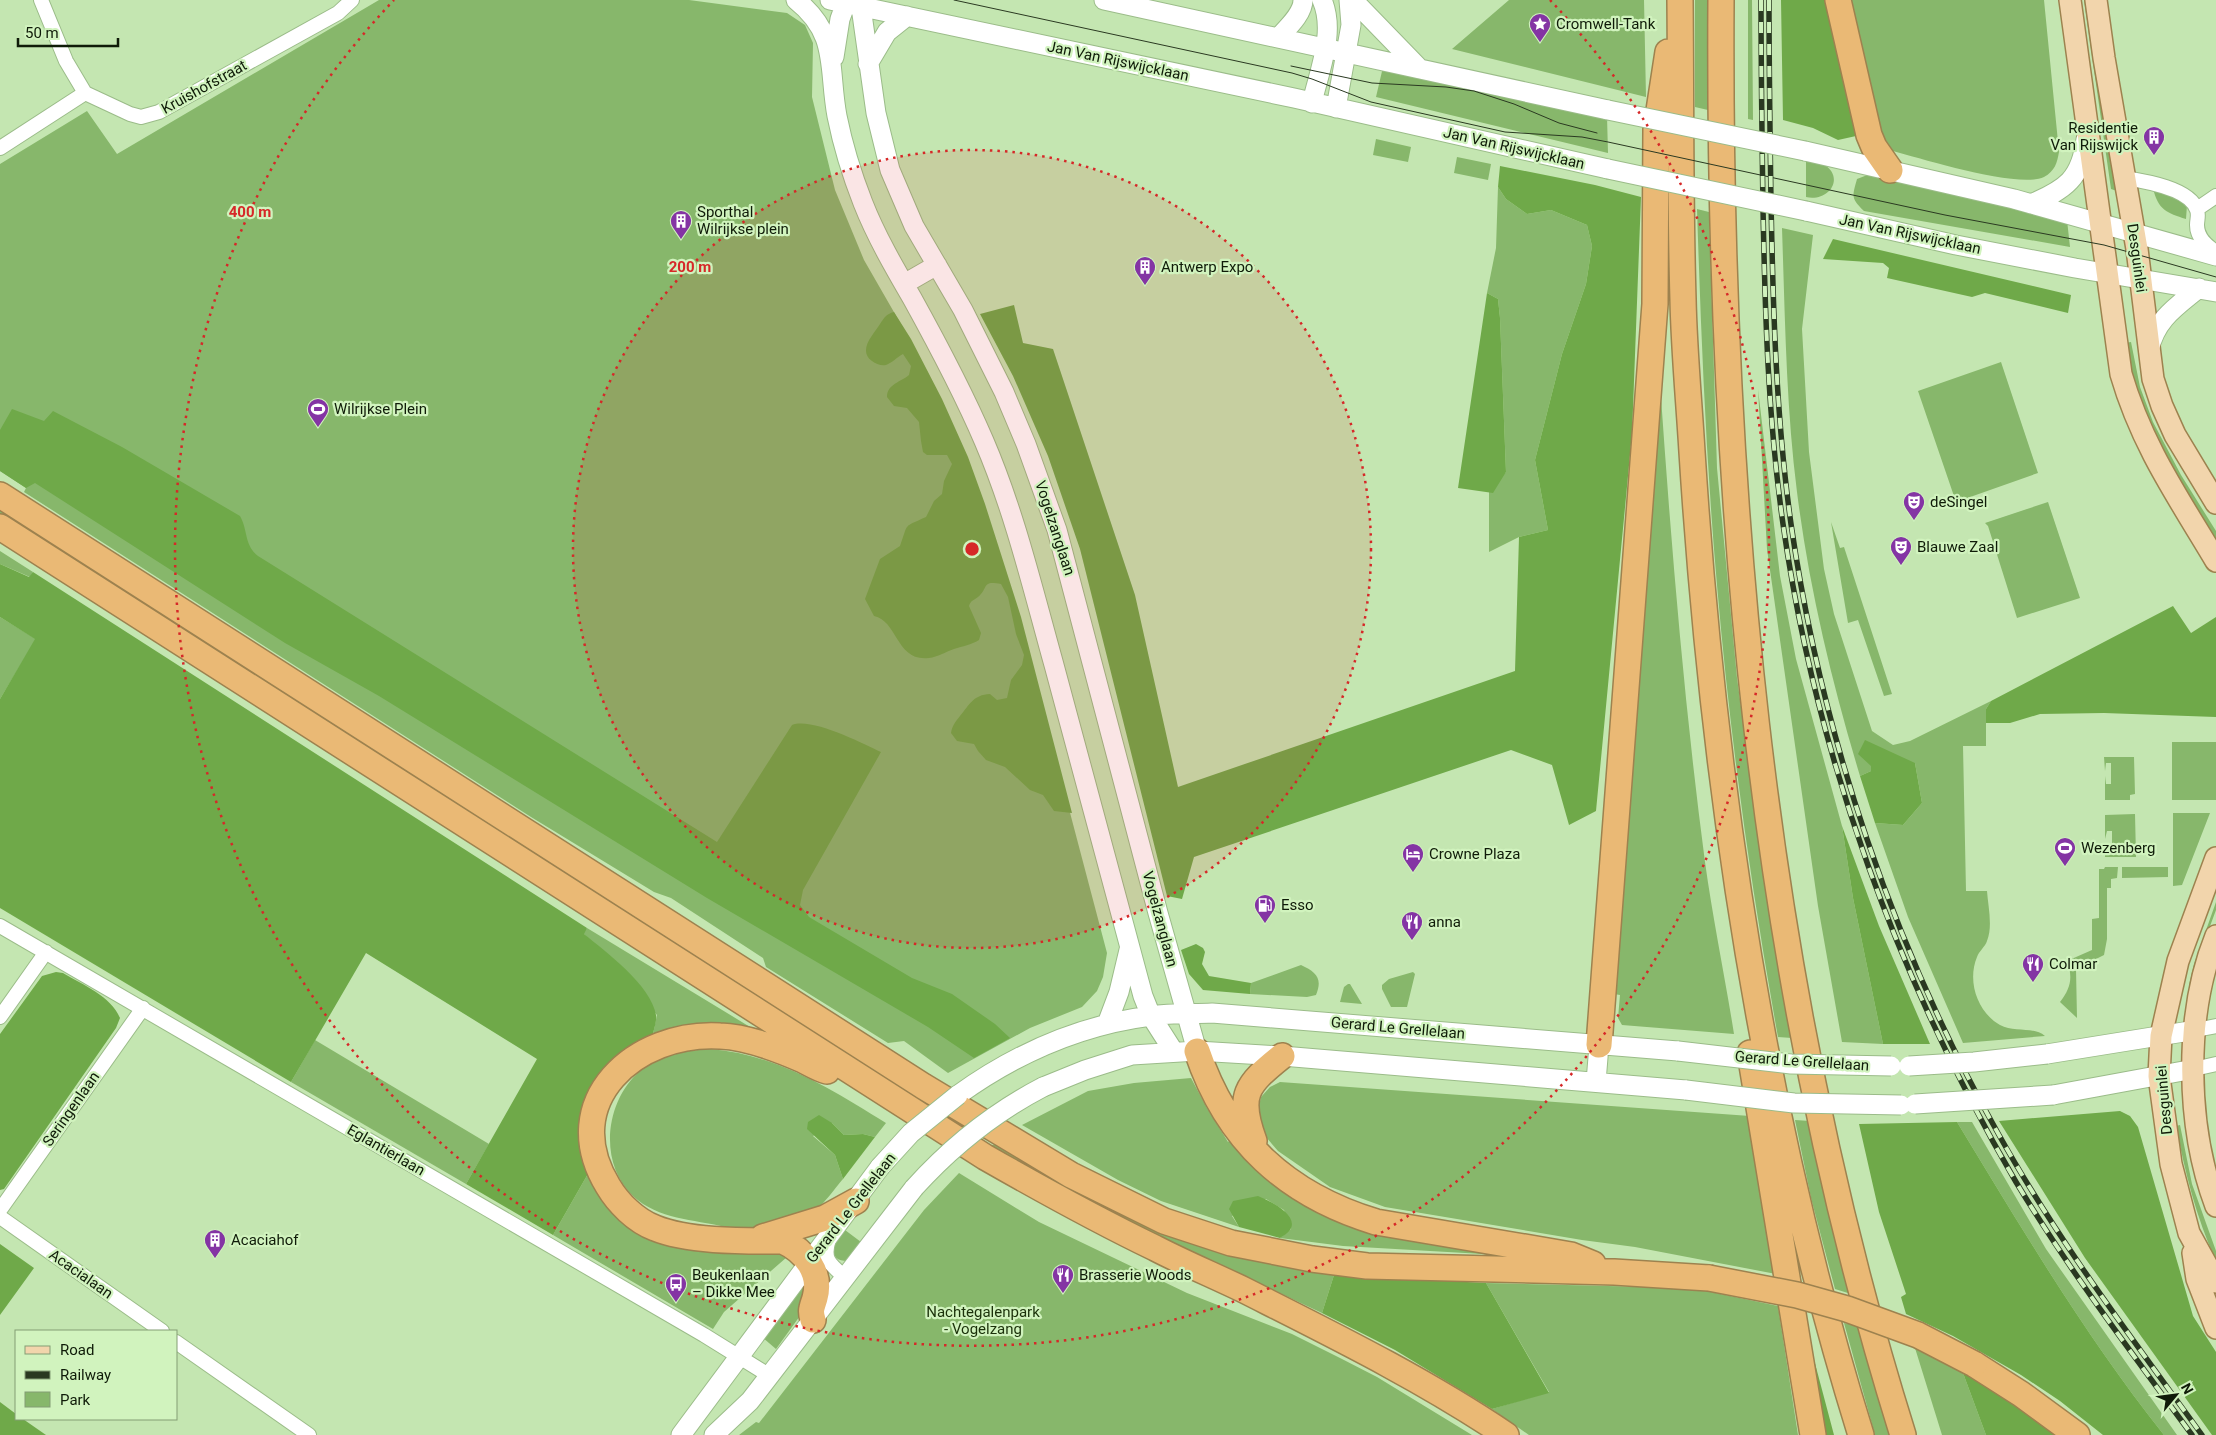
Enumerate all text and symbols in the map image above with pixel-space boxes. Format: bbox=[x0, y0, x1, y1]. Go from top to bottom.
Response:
place icon: Cromwell-Tank bbox=[1528, 12, 1552, 43]
scale bar bbox=[18, 15, 118, 47]
place label: Cromwell-Tank bbox=[1556, 15, 1656, 33]
text: 50 m bbox=[25, 24, 59, 42]
street label: Jan Van Rijswijcklaan bbox=[1046, 37, 1190, 85]
street label: Kruishofstraat bbox=[158, 56, 250, 118]
place label: Residentie Van Rijswijck bbox=[2050, 119, 2138, 154]
street label: Jan Van Rijswijcklaan bbox=[1442, 123, 1586, 173]
building icon: Residentie Van Rijswijck bbox=[2142, 125, 2166, 156]
text: 400 m bbox=[229, 203, 271, 221]
place label: Sporthal Wilrijkse plein bbox=[697, 203, 789, 238]
building icon: Sporthal Wilrijkse plein bbox=[669, 209, 693, 240]
street label: Jan Van Rijswijcklaan bbox=[1838, 210, 1982, 258]
street label: Desguinlei bbox=[2123, 222, 2151, 294]
building icon: Antwerp Expo bbox=[1133, 255, 1157, 286]
text: 200 m bbox=[669, 258, 711, 276]
place label: Antwerp Expo bbox=[1161, 258, 1253, 276]
sports icon: Wilrijkse Plein bbox=[306, 397, 330, 428]
place label: Wilrijkse Plein bbox=[334, 400, 427, 418]
street label: Vogelzanglaan bbox=[1031, 478, 1079, 578]
theatre icon: deSingel bbox=[1902, 490, 1926, 521]
place label: deSingel bbox=[1930, 493, 1987, 511]
theatre icon: Blauwe Zaal bbox=[1889, 535, 1913, 566]
place label: Blauwe Zaal bbox=[1917, 538, 1998, 556]
centre of rings bbox=[963, 540, 981, 558]
sports icon: Wezenberg bbox=[2053, 836, 2077, 867]
place label: Wezenberg bbox=[2081, 839, 2155, 857]
hotel icon: Crowne Plaza bbox=[1401, 842, 1425, 873]
place label: Crowne Plaza bbox=[1429, 845, 1520, 863]
street label: Vogelzanglaan bbox=[1139, 869, 1181, 969]
fuel station icon: Esso bbox=[1253, 893, 1277, 924]
place label: Esso bbox=[1281, 896, 1314, 914]
restaurant icon: anna bbox=[1400, 910, 1424, 941]
place label: anna bbox=[1428, 913, 1461, 931]
restaurant icon: Colmar bbox=[2021, 952, 2045, 983]
place label: Colmar bbox=[2049, 955, 2097, 973]
street label: Gerard Le Grellelaan bbox=[1330, 1013, 1466, 1043]
street label: Gerard Le Grellelaan bbox=[1734, 1047, 1870, 1075]
street label: Desguinlei bbox=[2152, 1065, 2176, 1135]
street label: Seringenlaan bbox=[39, 1068, 103, 1150]
street label: Eglantierlaan bbox=[344, 1121, 428, 1179]
street label: Gerard Le Grellelaan bbox=[802, 1149, 900, 1267]
building icon: Acaciahof bbox=[203, 1228, 227, 1259]
place label: Acaciahof bbox=[231, 1231, 299, 1249]
street label: Acacialaan bbox=[46, 1245, 116, 1303]
restaurant icon: Brasserie Woods bbox=[1051, 1263, 1075, 1294]
place label: Beukenlaan – Dikke Mee bbox=[692, 1266, 775, 1301]
place label: Brasserie Woods bbox=[1079, 1266, 1192, 1284]
bus stop icon: Beukenlaan – Dikke Mee bbox=[664, 1272, 688, 1303]
park label: Nachtegalenpark - Vogelzang bbox=[926, 1303, 1040, 1338]
legend bbox=[15, 1330, 178, 1420]
text: Road bbox=[60, 1341, 94, 1359]
text: Railway bbox=[60, 1366, 111, 1384]
north arrow bbox=[2151, 1370, 2201, 1420]
text: N bbox=[2178, 1380, 2197, 1397]
text: Park bbox=[60, 1391, 91, 1409]

